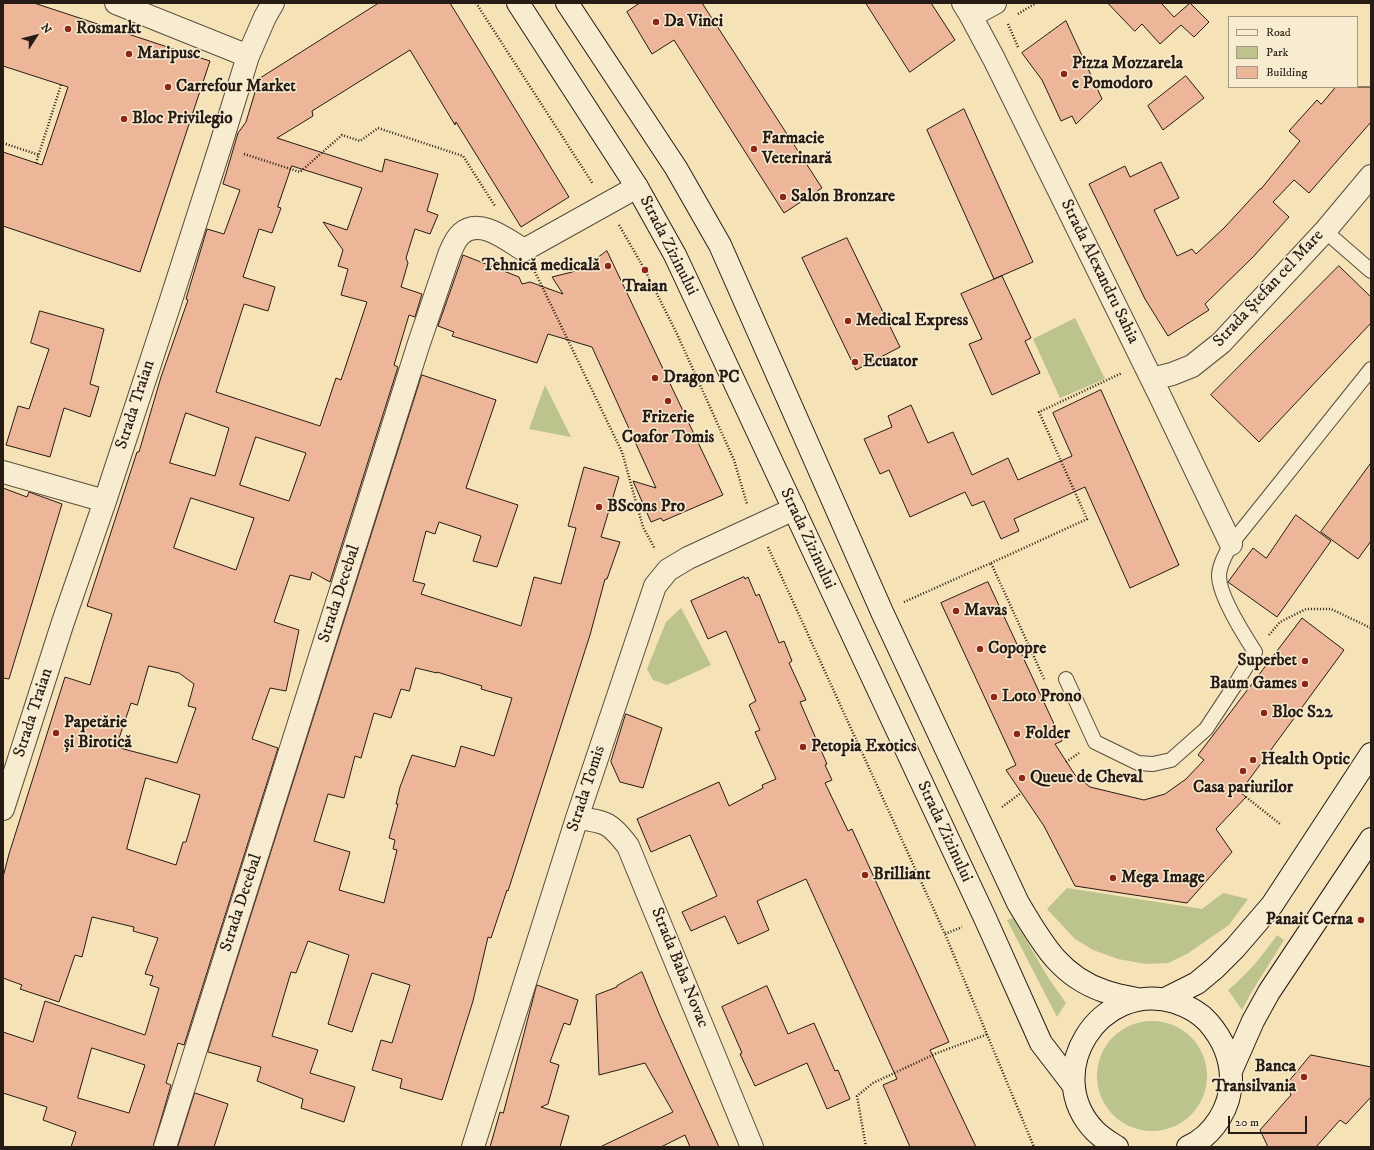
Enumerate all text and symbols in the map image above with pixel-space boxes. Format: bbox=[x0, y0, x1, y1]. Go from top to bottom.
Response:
place label: Da Vinci bbox=[664, 12, 723, 32]
north arrow bbox=[16, 16, 56, 56]
legend bbox=[1228, 16, 1358, 88]
marker: Da Vinci bbox=[651, 17, 661, 27]
place label: Rosmarkt bbox=[76, 19, 141, 39]
text: N bbox=[37, 21, 54, 37]
marker: Rosmarkt bbox=[63, 24, 73, 34]
text: Road bbox=[1266, 25, 1291, 40]
place label: Maripusc bbox=[137, 44, 200, 64]
text: Park bbox=[1266, 45, 1288, 60]
marker: Maripusc bbox=[124, 49, 134, 59]
place label: Pizza Mozzarela e Pomodoro bbox=[1072, 54, 1183, 94]
text: Building bbox=[1266, 65, 1307, 80]
marker: Pizza Mozzarela e Pomodoro bbox=[1059, 69, 1069, 79]
place label: Carrefour Market bbox=[176, 77, 296, 97]
marker: Carrefour Market bbox=[163, 82, 173, 92]
place label: Bloc Privilegio bbox=[132, 109, 232, 129]
marker: Bloc Privilegio bbox=[119, 114, 129, 124]
place label: Farmacie Veterinară bbox=[762, 129, 832, 169]
marker: Farmacie Veterinară bbox=[749, 144, 759, 154]
place label: Salon Bronzare bbox=[791, 187, 895, 207]
marker: Salon Bronzare bbox=[778, 192, 788, 202]
street label: Strada Zizinului bbox=[634, 193, 702, 299]
street label: Strada Alexandru Sahia bbox=[1055, 197, 1143, 347]
street label: Strada Ștefan cel Mare bbox=[1209, 226, 1329, 352]
place label: Tehnică medicală bbox=[482, 256, 600, 276]
marker: Tehnică medicală bbox=[603, 261, 613, 271]
marker: Traian bbox=[640, 265, 650, 275]
place label: Traian bbox=[622, 277, 668, 297]
place label: Medical Express bbox=[856, 311, 968, 331]
marker: Medical Express bbox=[843, 316, 853, 326]
place label: Ecuator bbox=[863, 352, 918, 372]
marker: Ecuator bbox=[850, 357, 860, 367]
street label: Strada Traian bbox=[112, 358, 160, 452]
place label: Dragon PC bbox=[663, 368, 739, 388]
marker: Dragon PC bbox=[650, 373, 660, 383]
marker: Frizerie Coafor Tomis bbox=[663, 396, 673, 406]
place label: Frizerie Coafor Tomis bbox=[622, 408, 714, 448]
street label: Strada Zizinului bbox=[775, 485, 839, 593]
place label: BScons Pro bbox=[607, 497, 685, 517]
marker: BScons Pro bbox=[594, 502, 604, 512]
street label: Strada Decebal bbox=[315, 543, 365, 645]
place label: Mavas bbox=[964, 601, 1007, 621]
marker: Mavas bbox=[951, 606, 961, 616]
place label: Copopre bbox=[988, 639, 1046, 659]
marker: Copopre bbox=[975, 644, 985, 654]
place label: Superbet bbox=[1238, 651, 1297, 671]
marker: Superbet bbox=[1300, 656, 1310, 666]
street label: Strada Traian bbox=[10, 666, 58, 760]
place label: Baum Games bbox=[1210, 674, 1297, 694]
marker: Baum Games bbox=[1300, 679, 1310, 689]
place label: Loto Prono bbox=[1002, 687, 1081, 707]
marker: Loto Prono bbox=[989, 692, 999, 702]
place label: Bloc S22 bbox=[1272, 703, 1333, 723]
marker: Bloc S22 bbox=[1259, 708, 1269, 718]
place label: Papetărie și Birotică bbox=[64, 713, 132, 753]
place label: Folder bbox=[1025, 724, 1070, 744]
marker: Papetărie și Birotică bbox=[51, 728, 61, 738]
marker: Folder bbox=[1012, 729, 1022, 739]
place label: Petopia Exotics bbox=[811, 737, 917, 757]
marker: Petopia Exotics bbox=[798, 742, 808, 752]
street label: Strada Tomis bbox=[563, 743, 611, 835]
place label: Health Optic bbox=[1261, 750, 1350, 770]
marker: Health Optic bbox=[1248, 755, 1258, 765]
marker: Casa pariurilor bbox=[1238, 766, 1248, 776]
place label: Queue de Cheval bbox=[1030, 768, 1143, 788]
marker: Queue de Cheval bbox=[1017, 773, 1027, 783]
street label: Strada Zizinului bbox=[912, 778, 976, 886]
place label: Casa pariurilor bbox=[1193, 778, 1293, 798]
street label: Strada Decebal bbox=[217, 852, 267, 954]
place label: Brilliant bbox=[873, 865, 930, 885]
place label: Mega Image bbox=[1121, 868, 1205, 888]
marker: Brilliant bbox=[860, 870, 870, 880]
marker: Mega Image bbox=[1108, 873, 1118, 883]
street label: Strada Baba Novac bbox=[646, 905, 712, 1031]
place label: Panait Cerna bbox=[1266, 910, 1353, 930]
marker: Panait Cerna bbox=[1356, 915, 1366, 925]
place label: Banca Transilvania bbox=[1212, 1057, 1296, 1097]
marker: Banca Transilvania bbox=[1299, 1072, 1309, 1082]
scale bar bbox=[1230, 1108, 1309, 1134]
text: 20 m bbox=[1235, 1115, 1259, 1130]

